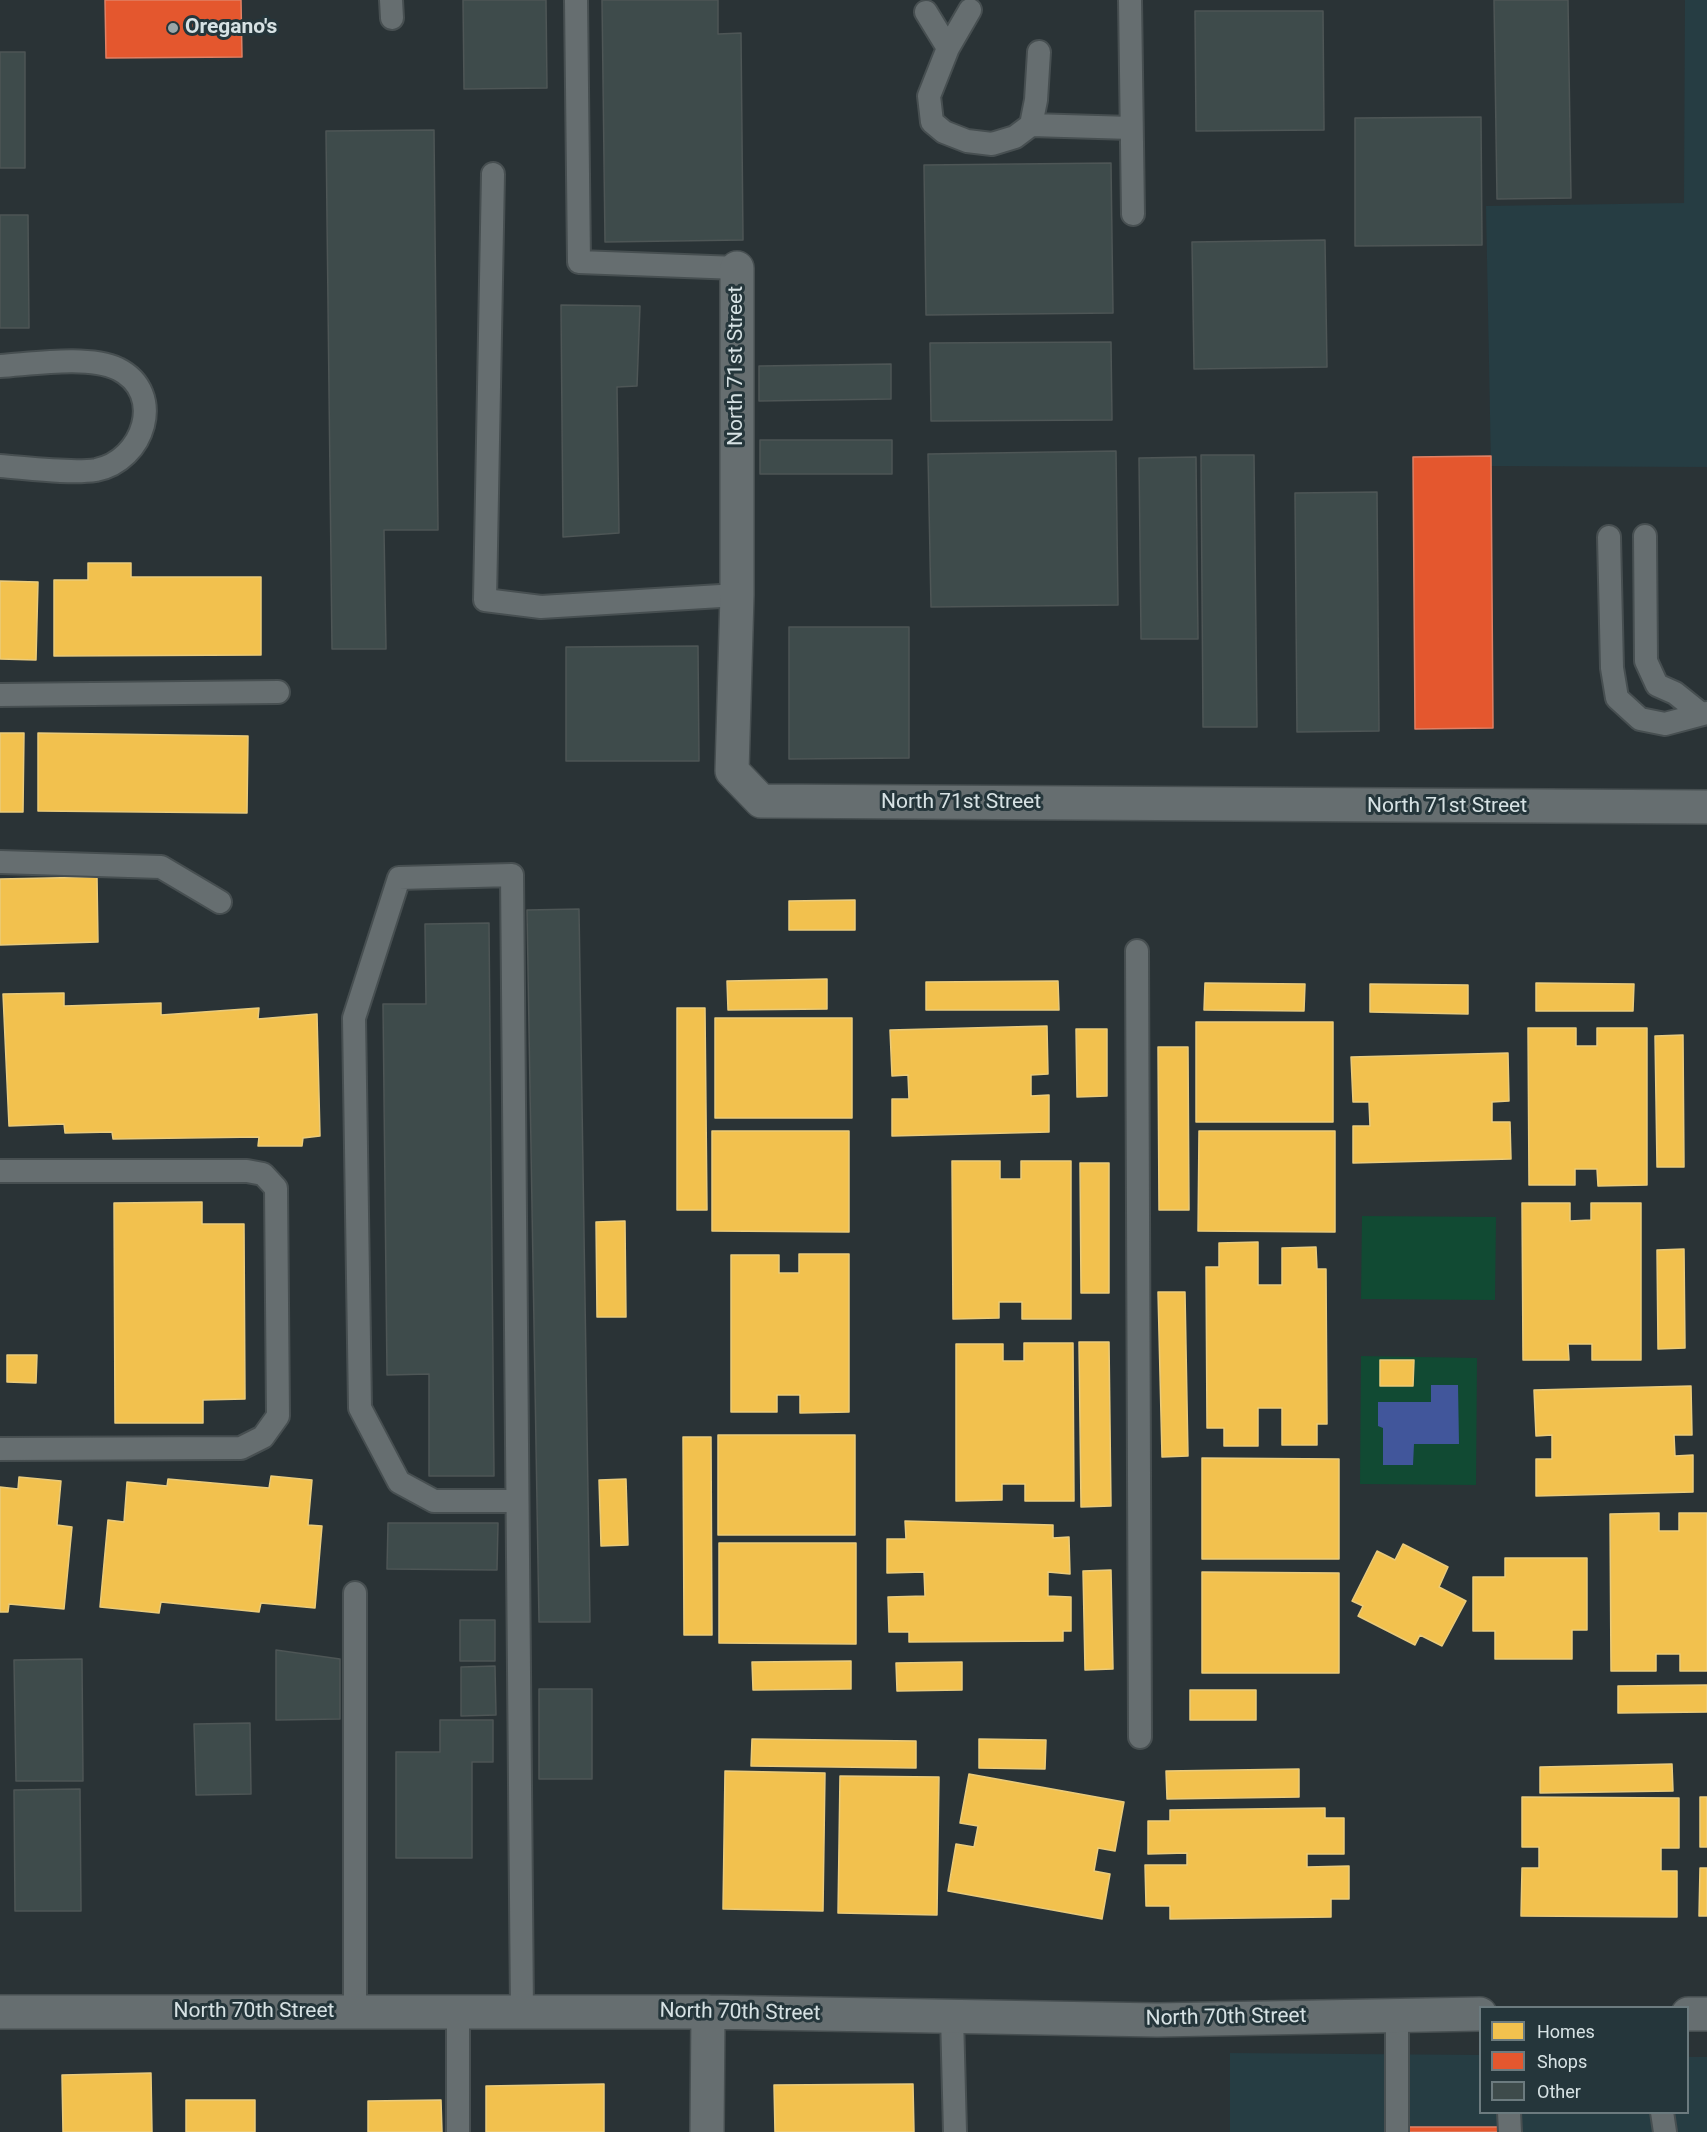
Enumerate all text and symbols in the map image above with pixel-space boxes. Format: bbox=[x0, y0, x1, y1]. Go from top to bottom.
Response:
place label: Oregano's bbox=[185, 15, 277, 41]
marker: Oregano's bbox=[166, 21, 180, 35]
street label: North 71st Street bbox=[724, 286, 750, 446]
street label: North 71st Street bbox=[881, 790, 1041, 816]
street label: North 71st Street bbox=[1367, 794, 1527, 820]
street label: North 70th Street bbox=[174, 1999, 334, 2025]
street label: North 70th Street bbox=[659, 1999, 821, 2027]
street label: North 70th Street bbox=[1145, 2004, 1307, 2032]
legend bbox=[1479, 2006, 1689, 2114]
text: Homes bbox=[1537, 2021, 1595, 2042]
text: Shops bbox=[1537, 2051, 1587, 2072]
text: Other bbox=[1537, 2081, 1581, 2102]

